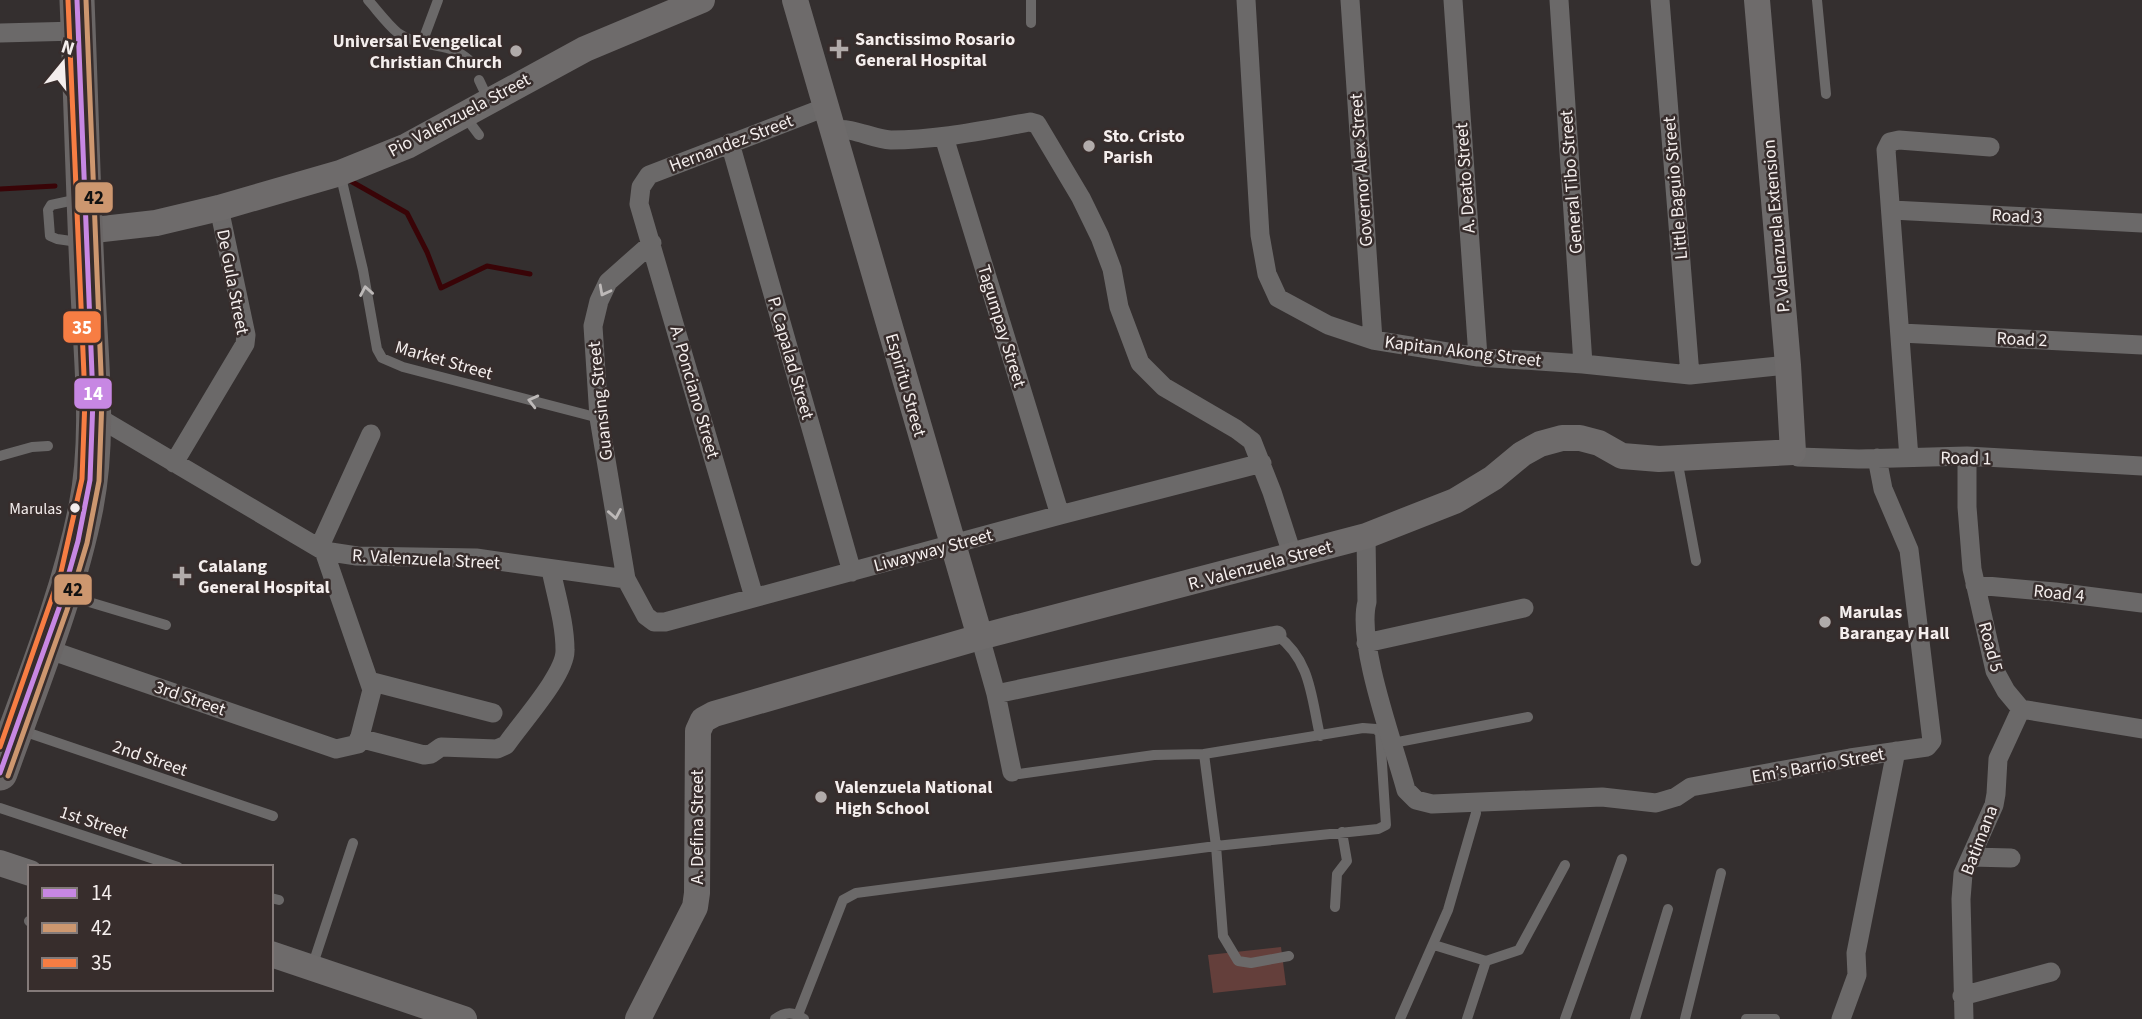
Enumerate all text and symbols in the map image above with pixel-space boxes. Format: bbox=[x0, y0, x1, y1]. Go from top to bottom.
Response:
place label: Sanctissimo Rosario General Hospital bbox=[855, 27, 1015, 73]
north arrow bbox=[28, 28, 98, 98]
place label: Universal Evengelical Christian Church bbox=[333, 29, 502, 75]
text: N bbox=[58, 33, 78, 63]
marker: Sanctissimo Rosario General Hospital bbox=[829, 39, 849, 59]
marker: Universal Evengelical Christian Church bbox=[508, 43, 524, 59]
street label: Pio Valenzuela Street bbox=[384, 67, 535, 164]
street label: Governor Alex Street bbox=[1344, 92, 1379, 247]
street label: Hernandez Street bbox=[666, 108, 797, 179]
street label: General Tibo Street bbox=[1554, 109, 1589, 255]
street label: Little Baguio Street bbox=[1657, 115, 1694, 261]
street label: A. Deato Street bbox=[1449, 122, 1482, 234]
place label: Sto. Cristo Parish bbox=[1103, 124, 1185, 170]
marker: Sto. Cristo Parish bbox=[1081, 138, 1097, 154]
street label: P. Valenzuela Extension bbox=[1756, 138, 1797, 314]
line badge: 42 bbox=[74, 181, 114, 214]
text: 42 bbox=[84, 185, 104, 212]
street label: Road 3 bbox=[1991, 203, 2043, 230]
street label: De Gula Street bbox=[210, 227, 255, 337]
street label: Tagumpay Street bbox=[971, 262, 1032, 391]
one-way arrow bbox=[599, 283, 612, 296]
one-way arrow bbox=[360, 285, 375, 297]
street label: P. Capalad Street bbox=[761, 294, 820, 423]
line badge: 35 bbox=[62, 310, 102, 344]
text: 35 bbox=[72, 315, 92, 342]
street label: A. Ponciano Street bbox=[664, 323, 725, 462]
street label: Road 2 bbox=[1996, 326, 2048, 353]
street label: Kapitan Akong Street bbox=[1383, 329, 1543, 374]
street label: Espiritu Street bbox=[879, 330, 932, 440]
street label: Market Street bbox=[392, 335, 496, 386]
street label: Guansing Street bbox=[582, 340, 619, 462]
line badge: 14 bbox=[73, 377, 113, 410]
text: 14 bbox=[83, 381, 103, 408]
one-way arrow bbox=[527, 395, 539, 409]
street label: Road 1 bbox=[1940, 446, 1992, 471]
place label: Marulas bbox=[9, 498, 62, 520]
marker: Marulas bbox=[68, 501, 82, 515]
one-way arrow bbox=[607, 509, 622, 520]
street label: Liwayway Street bbox=[871, 523, 995, 578]
street label: R. Valenzuela Street bbox=[1185, 534, 1335, 597]
street label: R. Valenzuela Street bbox=[351, 543, 501, 576]
place label: Calalang General Hospital bbox=[198, 554, 330, 600]
marker: Calalang General Hospital bbox=[172, 566, 192, 586]
line badge: 42 bbox=[53, 573, 93, 606]
text: 42 bbox=[63, 577, 83, 604]
street label: Road 4 bbox=[2032, 578, 2086, 609]
place label: Marulas Barangay Hall bbox=[1839, 600, 1949, 646]
marker: Marulas Barangay Hall bbox=[1817, 614, 1833, 630]
street label: Road 5 bbox=[1972, 619, 2009, 675]
street label: 3rd Street bbox=[151, 675, 229, 722]
street label: 2nd Street bbox=[109, 734, 191, 783]
street label: Em’s Barrio Street bbox=[1750, 742, 1886, 789]
street label: A. Defina Street bbox=[685, 769, 710, 885]
place label: Valenzuela National High School bbox=[834, 775, 992, 821]
marker: Valenzuela National High School bbox=[813, 789, 829, 805]
street label: 1st Street bbox=[56, 800, 131, 845]
street label: Batimana bbox=[1955, 802, 2004, 879]
legend bbox=[28, 865, 273, 991]
text: 14 bbox=[91, 878, 112, 908]
text: 42 bbox=[91, 913, 112, 943]
text: 35 bbox=[91, 948, 112, 978]

